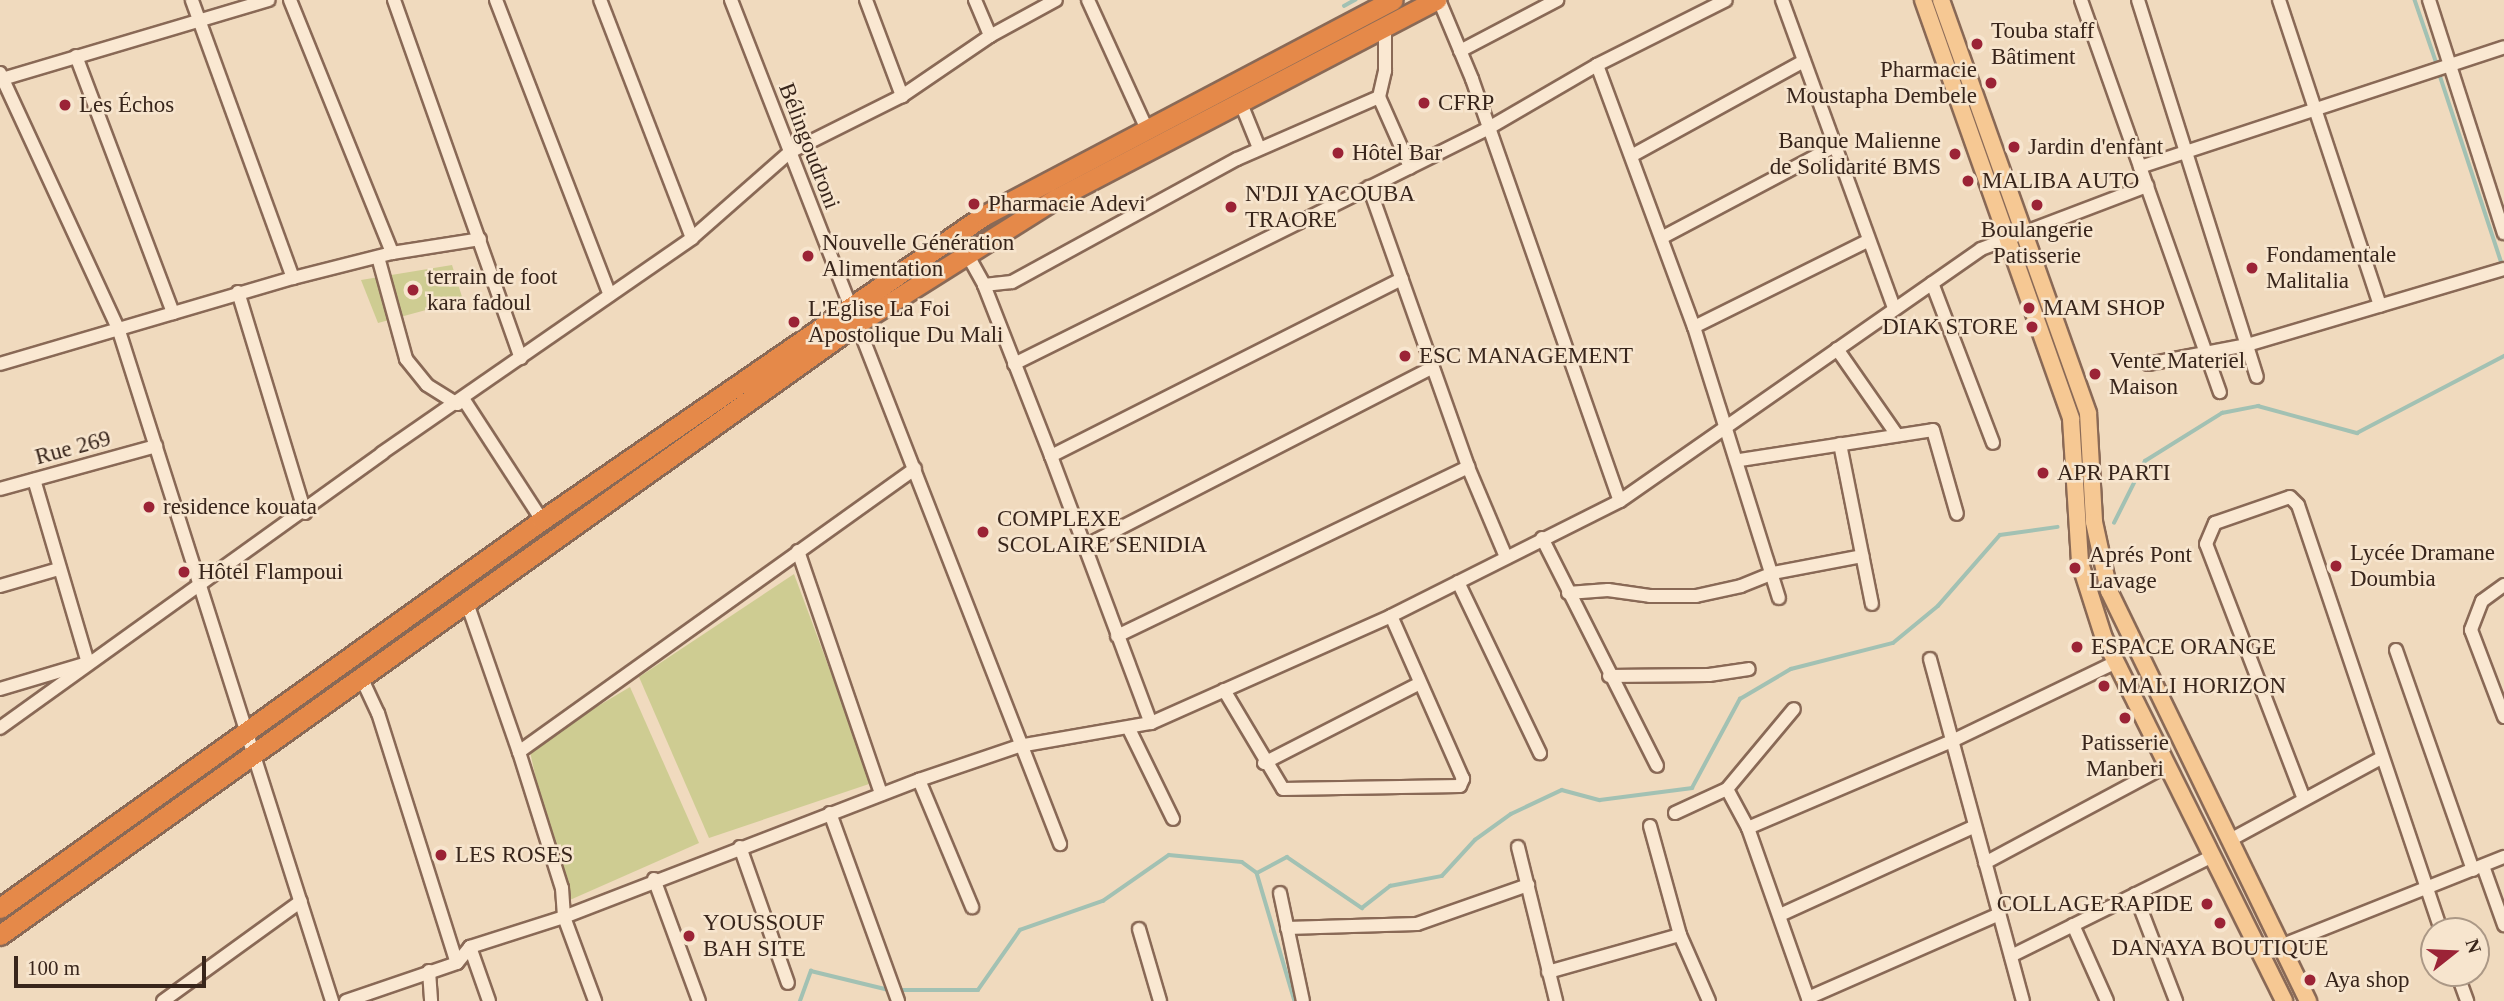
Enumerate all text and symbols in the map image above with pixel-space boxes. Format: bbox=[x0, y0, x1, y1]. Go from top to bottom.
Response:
place label: Touba staff Bâtiment bbox=[1991, 17, 2094, 71]
marker: Touba staff Bâtiment bbox=[1969, 36, 1985, 52]
place label: Pharmacie Moustapha Dembele bbox=[1786, 56, 1977, 110]
marker: Pharmacie Moustapha Dembele bbox=[1983, 75, 1999, 91]
street label: Bélingoudroni bbox=[772, 79, 846, 213]
place label: CFRP bbox=[1438, 89, 1494, 117]
place label: Les Échos bbox=[79, 91, 174, 119]
marker: CFRP bbox=[1416, 95, 1432, 111]
marker: Les Échos bbox=[57, 97, 73, 113]
place label: Banque Malienne de Solidarité BMS bbox=[1770, 127, 1941, 181]
place label: Jardin d'enfant bbox=[2028, 133, 2163, 161]
place label: Hôtel Bar bbox=[1352, 139, 1442, 167]
marker: Jardin d'enfant bbox=[2006, 139, 2022, 155]
marker: Hôtel Bar bbox=[1330, 145, 1346, 161]
marker: Banque Malienne de Solidarité BMS bbox=[1947, 146, 1963, 162]
place label: MALIBA AUTO bbox=[1982, 167, 2142, 195]
marker: MALIBA AUTO bbox=[1960, 173, 1976, 189]
place label: N'DJI YACOUBA TRAORE bbox=[1245, 180, 1416, 234]
place label: Pharmacie Adevi bbox=[988, 190, 1147, 218]
marker: Pharmacie Adevi bbox=[966, 196, 982, 212]
marker: Boulangerie Patisserie bbox=[2029, 197, 2045, 213]
marker: N'DJI YACOUBA TRAORE bbox=[1223, 199, 1239, 215]
place label: Boulangerie Patisserie bbox=[1981, 216, 2093, 270]
place label: Nouvelle Génération Alimentation bbox=[822, 229, 1014, 283]
place label: Fondamentale Malitalia bbox=[2266, 241, 2396, 295]
marker: Nouvelle Génération Alimentation bbox=[800, 248, 816, 264]
marker: Fondamentale Malitalia bbox=[2244, 260, 2260, 276]
place label: terrain de foot kara fadoul bbox=[427, 263, 557, 317]
marker: terrain de foot kara fadoul bbox=[405, 282, 421, 298]
place label: MAM SHOP bbox=[2043, 294, 2165, 322]
place label: L'Eglise La Foi Apostolique Du Mali bbox=[808, 295, 1003, 349]
marker: MAM SHOP bbox=[2021, 300, 2037, 316]
place label: DIAK STORE bbox=[1882, 313, 2018, 341]
marker: L'Eglise La Foi Apostolique Du Mali bbox=[786, 314, 802, 330]
marker: DIAK STORE bbox=[2024, 319, 2040, 335]
place label: ESC MANAGEMENT bbox=[1419, 342, 1633, 370]
place label: Vente Materiel Maison bbox=[2109, 347, 2245, 401]
marker: ESC MANAGEMENT bbox=[1397, 348, 1413, 364]
marker: Vente Materiel Maison bbox=[2087, 366, 2103, 382]
street label: Rue 269 bbox=[32, 425, 114, 471]
place label: APR PARTI bbox=[2057, 459, 2170, 487]
marker: APR PARTI bbox=[2035, 465, 2051, 481]
place label: residence kouata bbox=[163, 493, 317, 521]
marker: residence kouata bbox=[141, 499, 157, 515]
place label: COMPLEXE SCOLAIRE SENIDIA bbox=[997, 505, 1207, 559]
marker: COMPLEXE SCOLAIRE SENIDIA bbox=[975, 524, 991, 540]
place label: Lycée Dramane Doumbia bbox=[2350, 539, 2495, 593]
place label: Aprés Pont Lavage bbox=[2089, 541, 2192, 595]
place label: Hôtel Flampoui bbox=[198, 558, 343, 586]
marker: Lycée Dramane Doumbia bbox=[2328, 558, 2344, 574]
marker: Aprés Pont Lavage bbox=[2067, 560, 2083, 576]
marker: Hôtel Flampoui bbox=[176, 564, 192, 580]
place label: ESPACE ORANGE bbox=[2091, 633, 2276, 661]
marker: ESPACE ORANGE bbox=[2069, 639, 2085, 655]
place label: MALI HORIZON bbox=[2118, 672, 2286, 700]
marker: MALI HORIZON bbox=[2096, 678, 2112, 694]
marker: Patisserie Manberi bbox=[2117, 710, 2133, 726]
place label: Patisserie Manberi bbox=[2081, 729, 2169, 783]
place label: LES ROSES bbox=[455, 841, 573, 869]
marker: LES ROSES bbox=[433, 847, 449, 863]
place label: COLLAGE RAPIDE bbox=[1997, 890, 2193, 918]
marker: COLLAGE RAPIDE bbox=[2199, 896, 2215, 912]
place label: YOUSSOUF BAH SITE bbox=[703, 909, 824, 963]
marker: DANAYA BOUTIQUE bbox=[2212, 915, 2228, 931]
north arrow bbox=[2420, 917, 2490, 987]
marker: YOUSSOUF BAH SITE bbox=[681, 928, 697, 944]
place label: DANAYA BOUTIQUE bbox=[2111, 934, 2329, 962]
text: N bbox=[2461, 936, 2486, 956]
scale bar bbox=[18, 942, 210, 986]
text: 100 m bbox=[27, 956, 80, 980]
place label: Aya shop bbox=[2324, 966, 2409, 994]
marker: Aya shop bbox=[2302, 972, 2318, 988]

